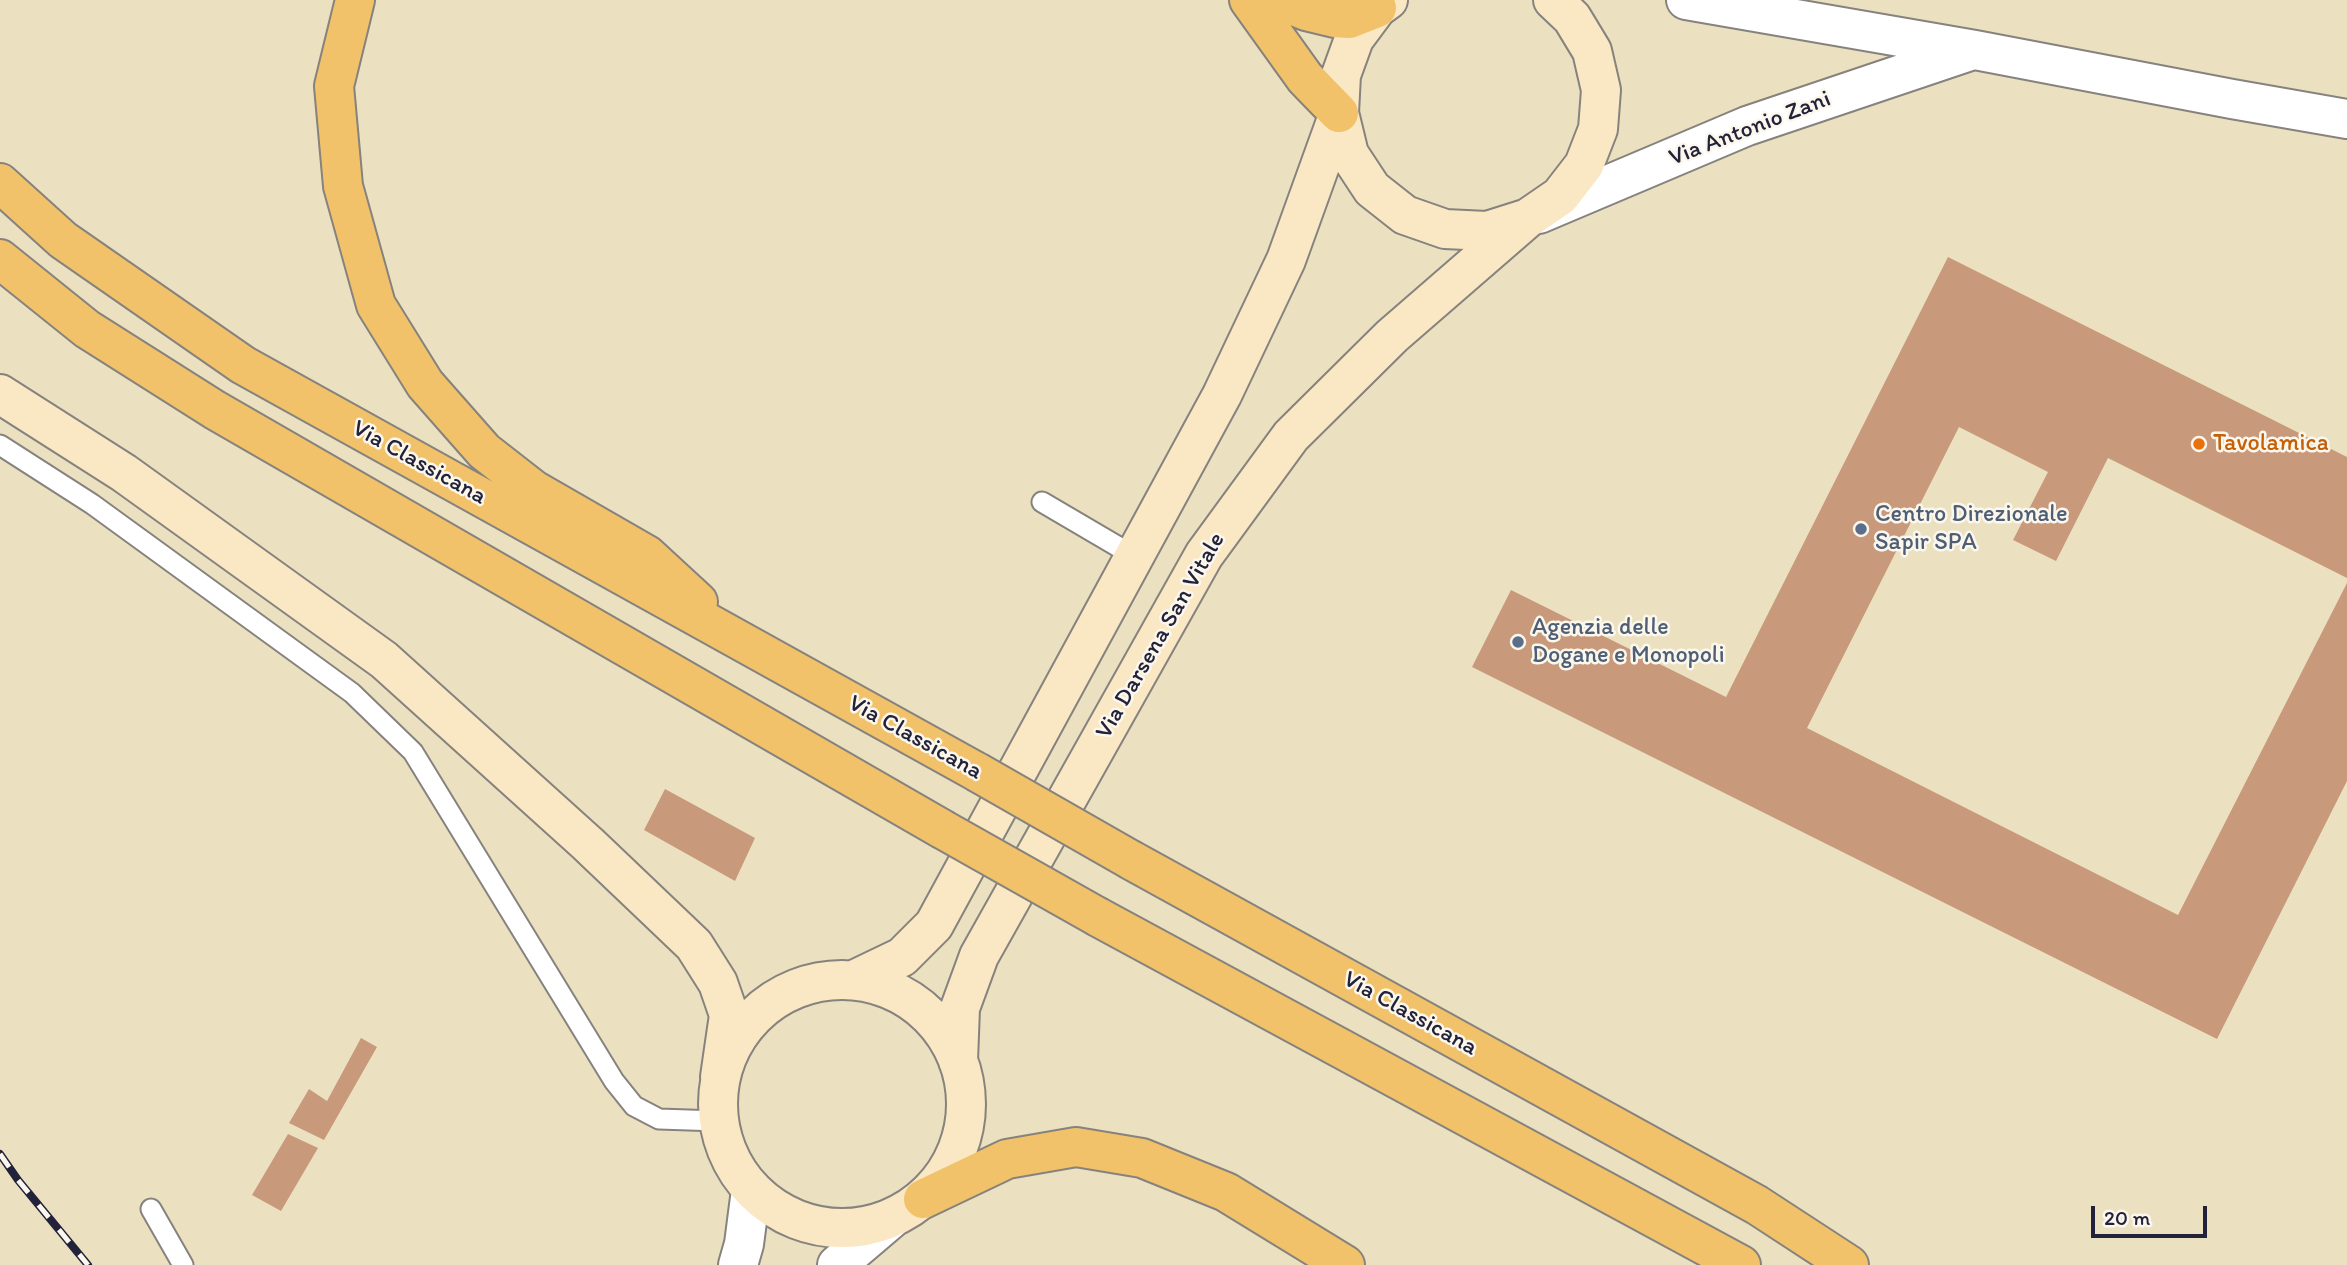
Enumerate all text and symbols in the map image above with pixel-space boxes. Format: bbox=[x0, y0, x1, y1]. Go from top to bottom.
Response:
street label: Via Antonio Zani bbox=[1665, 85, 1835, 173]
street label: Via Classicana bbox=[347, 414, 491, 512]
place label: Tavolamica bbox=[2213, 430, 2328, 458]
marker: Tavolamica bbox=[2191, 436, 2207, 452]
place label: Centro Direzionale Sapir SPA bbox=[1875, 501, 2068, 557]
marker: Centro Direzionale Sapir SPA bbox=[1853, 521, 1869, 537]
street label: Via Darsena San Vitale bbox=[1090, 528, 1232, 744]
place label: Agenzia delle Dogane e Monopoli bbox=[1532, 614, 1725, 670]
marker: Agenzia delle Dogane e Monopoli bbox=[1510, 634, 1526, 650]
street label: Via Classicana bbox=[843, 689, 987, 787]
street label: Via Classicana bbox=[1338, 965, 1482, 1063]
scale bar bbox=[2095, 1192, 2210, 1236]
text: 20 m bbox=[2104, 1205, 2150, 1230]

